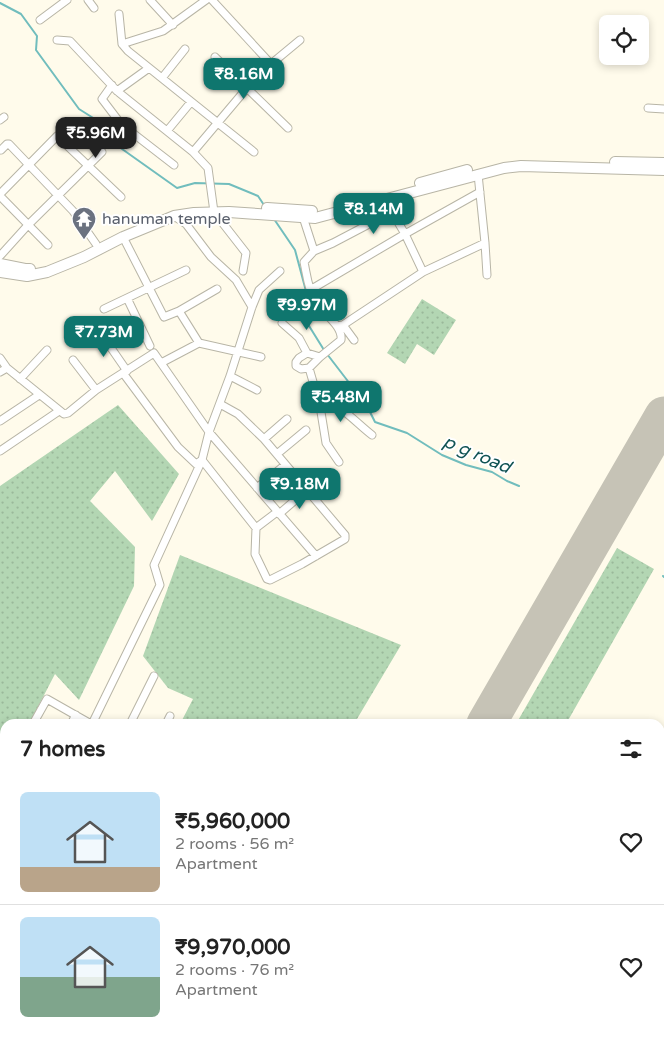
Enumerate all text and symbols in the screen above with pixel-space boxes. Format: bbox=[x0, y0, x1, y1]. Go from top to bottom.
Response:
map controls bbox=[599, 15, 649, 65]
button: locate bbox=[599, 15, 649, 65]
pin: ₹8.16M bbox=[203, 58, 285, 100]
text: ₹8.16M bbox=[214, 64, 274, 84]
pin: ₹5.96M bbox=[55, 116, 137, 159]
text: ₹5.96M bbox=[67, 123, 125, 143]
pin: ₹8.14M bbox=[333, 192, 415, 235]
text: ₹8.14M bbox=[344, 199, 404, 219]
temple icon: hanuman temple bbox=[71, 206, 97, 240]
place label: hanuman temple bbox=[102, 209, 231, 229]
pin: ₹9.97M bbox=[266, 288, 348, 331]
text: ₹9.97M bbox=[277, 295, 337, 315]
pin: ₹7.73M bbox=[63, 316, 145, 358]
text: ₹7.73M bbox=[75, 322, 133, 342]
pin: ₹5.48M bbox=[300, 380, 382, 423]
text: ₹5.48M bbox=[312, 387, 370, 407]
water label: p g road bbox=[440, 430, 516, 479]
pin: ₹9.18M bbox=[259, 468, 341, 510]
text: ₹9.18M bbox=[270, 474, 330, 494]
icon: filters bbox=[617, 735, 645, 763]
text: 7 homes bbox=[20, 737, 105, 762]
text: ₹5,960,000 bbox=[175, 809, 290, 834]
icon: home bbox=[60, 812, 120, 872]
icon: heart bbox=[617, 828, 645, 856]
text: 2 rooms · 56 m² bbox=[175, 834, 294, 854]
text: Apartment bbox=[175, 854, 258, 874]
text: ₹9,970,000 bbox=[175, 935, 291, 960]
icon: home bbox=[60, 937, 120, 997]
icon: heart bbox=[617, 953, 645, 981]
text: 2 rooms · 76 m² bbox=[175, 960, 294, 980]
text: Apartment bbox=[175, 980, 258, 1000]

